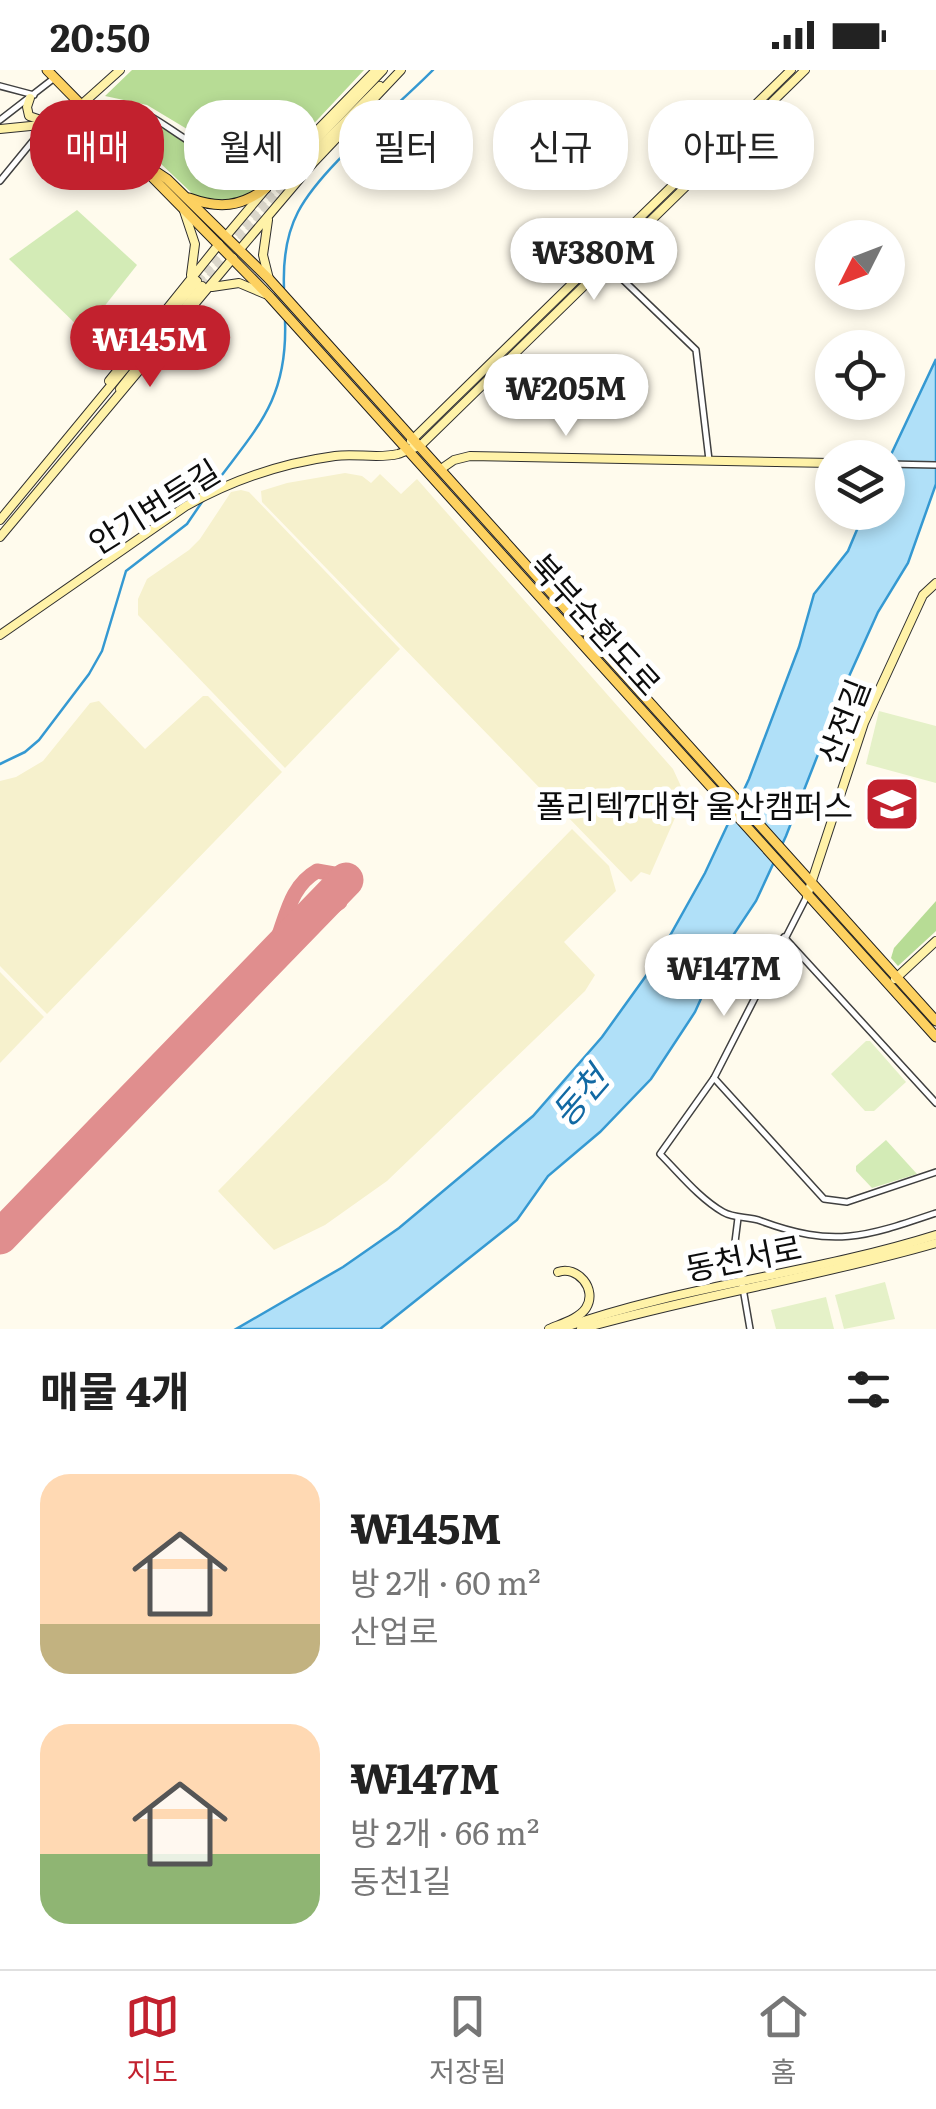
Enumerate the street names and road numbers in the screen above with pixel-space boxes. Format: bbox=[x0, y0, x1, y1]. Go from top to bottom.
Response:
street label: 안기번득길 bbox=[78, 446, 228, 564]
street label: 북부순환도로 bbox=[520, 541, 674, 705]
street label: 산전길 bbox=[804, 671, 880, 771]
street label: 동천서로 bbox=[681, 1221, 805, 1291]

